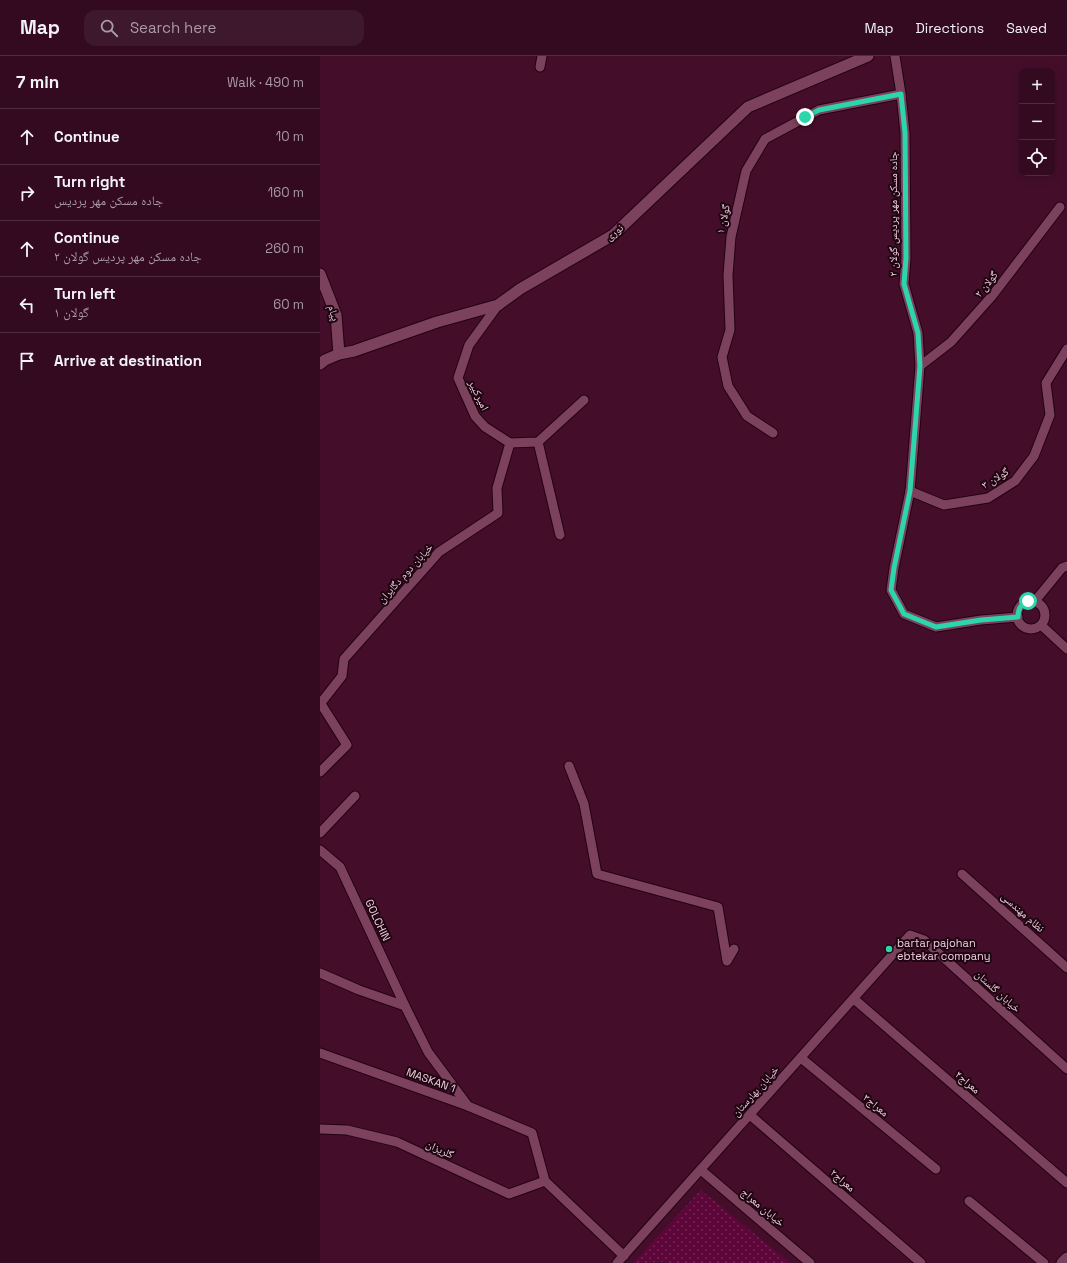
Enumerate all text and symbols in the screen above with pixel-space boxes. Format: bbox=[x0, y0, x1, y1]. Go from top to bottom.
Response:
search box bbox=[84, 10, 364, 46]
text: Map bbox=[20, 15, 60, 40]
icon: search bbox=[98, 17, 120, 39]
text: Search here bbox=[130, 18, 216, 37]
text: Map bbox=[864, 19, 894, 37]
text: Directions bbox=[916, 19, 984, 37]
text: Saved bbox=[1006, 19, 1047, 37]
map controls bbox=[1019, 68, 1055, 176]
button: + bbox=[1019, 68, 1055, 104]
text: 7 min bbox=[16, 71, 59, 93]
text: Walk · 490 m bbox=[227, 74, 304, 91]
button: − bbox=[1019, 104, 1055, 140]
route end bbox=[796, 108, 814, 126]
icon: ahead bbox=[16, 126, 38, 148]
text: Continue bbox=[54, 127, 120, 146]
text: 10 m bbox=[276, 128, 304, 145]
button: locate bbox=[1019, 140, 1055, 176]
street label: جاده مسکن مهر پردیس گولان ۲ bbox=[886, 152, 900, 276]
text: Turn right bbox=[54, 172, 125, 191]
icon: right bbox=[16, 182, 38, 204]
text: 160 m bbox=[268, 184, 304, 201]
text: جاده مسکن مهر پردیس bbox=[54, 192, 163, 209]
street label: گولان ۱ bbox=[713, 203, 733, 235]
street label: نوری bbox=[602, 221, 626, 243]
text: Continue bbox=[54, 228, 120, 247]
icon: ahead bbox=[16, 238, 38, 260]
text: 260 m bbox=[265, 240, 304, 257]
text: جاده مسکن مهر پردیس گولان ۲ bbox=[54, 248, 202, 265]
street label: گولان ۲ bbox=[971, 268, 1001, 300]
text: Turn left bbox=[54, 284, 116, 303]
icon: left bbox=[16, 294, 38, 316]
text: 60 m bbox=[273, 296, 304, 313]
text: گولان ۱ bbox=[54, 304, 89, 321]
street label: پیام bbox=[325, 304, 343, 323]
icon: arrive bbox=[16, 350, 38, 372]
text: Arrive at destination bbox=[54, 351, 202, 370]
street label: امیرکبیر bbox=[465, 377, 492, 413]
street label: گولان ۳ bbox=[979, 464, 1012, 492]
street label: خیابان دوم دگایران bbox=[374, 540, 436, 606]
route start bbox=[1019, 592, 1037, 610]
street label: نظام مهندسی bbox=[998, 889, 1048, 935]
street label: GOLCHIN bbox=[362, 897, 394, 943]
place label: bartar pajohan ebtekar company bbox=[897, 936, 990, 963]
marker: bartar pajohan ebtekar company bbox=[884, 944, 894, 954]
street label: خیابان گلستان bbox=[972, 967, 1024, 1015]
street label: خیابان بهارستان bbox=[729, 1063, 781, 1119]
street label: MASKAN 1 bbox=[404, 1065, 458, 1095]
street label: معراج۴ bbox=[953, 1067, 983, 1097]
street label: معراج۳ bbox=[860, 1091, 892, 1119]
street label: گلریزان bbox=[424, 1137, 456, 1162]
street label: معراج۲ bbox=[828, 1165, 858, 1195]
street label: خیابان معراج bbox=[738, 1185, 788, 1229]

